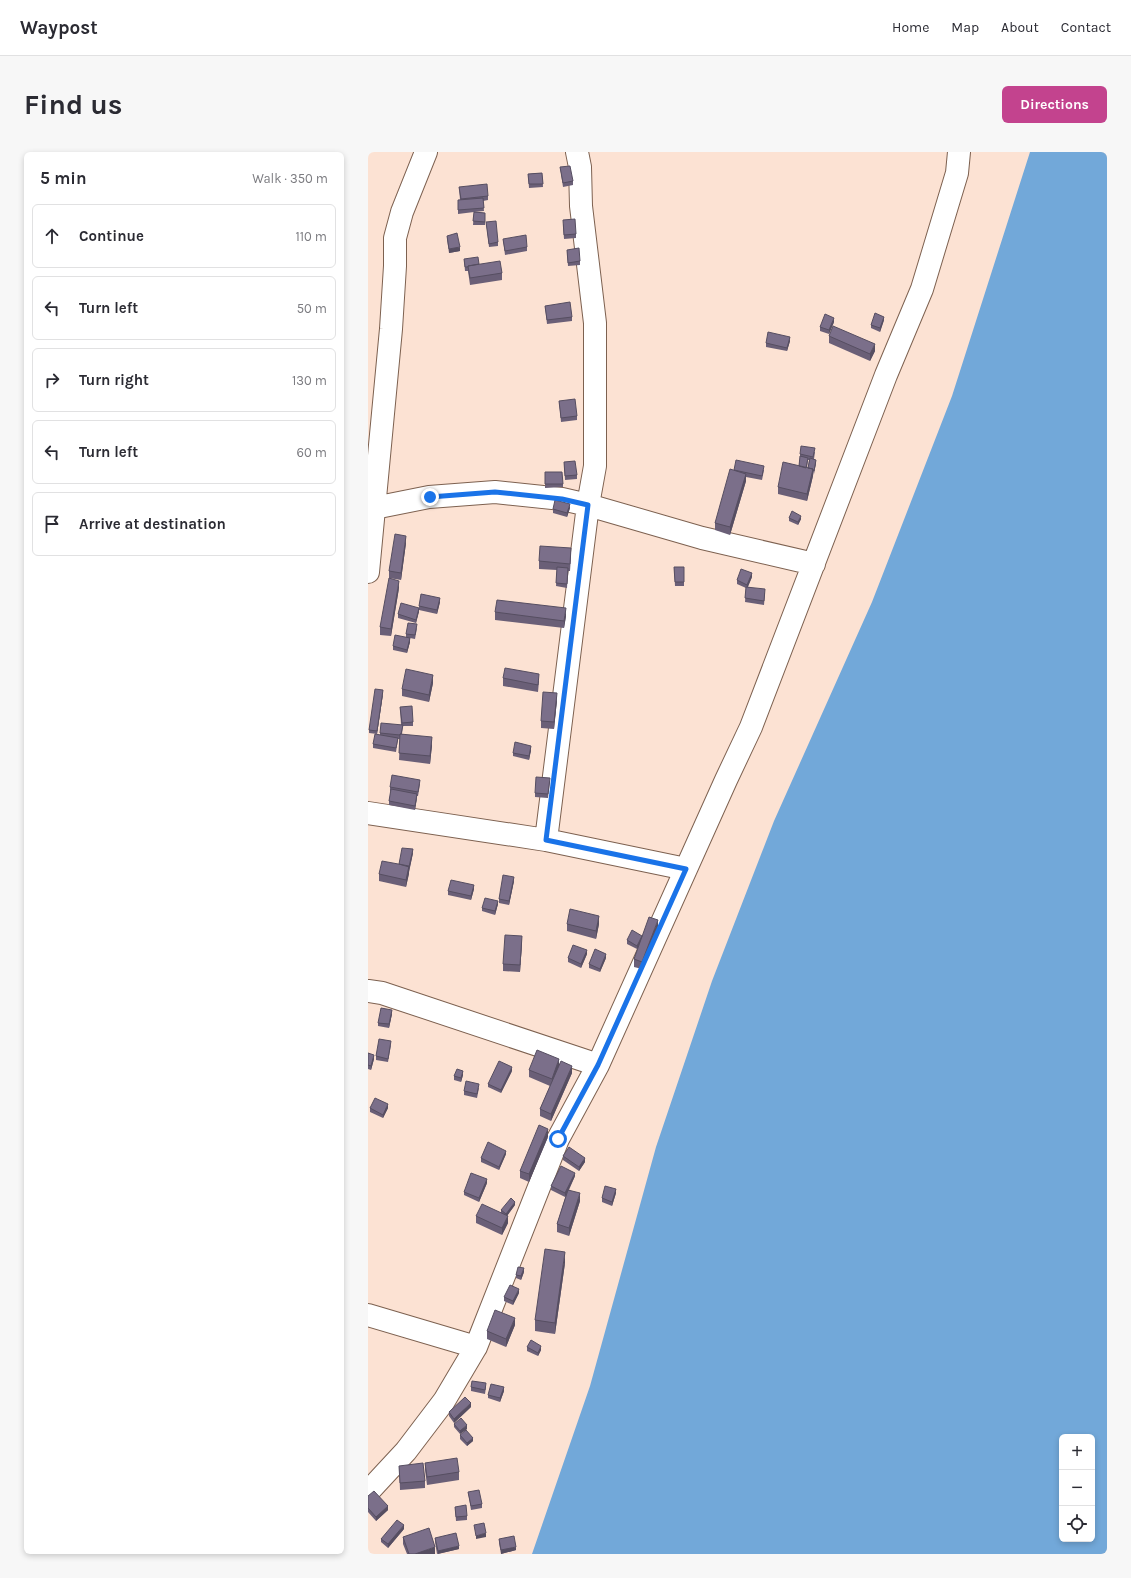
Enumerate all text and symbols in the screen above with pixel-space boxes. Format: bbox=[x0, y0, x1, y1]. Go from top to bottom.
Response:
text: Waypost bbox=[20, 17, 98, 39]
text: Home bbox=[892, 19, 929, 36]
text: Map bbox=[951, 19, 979, 36]
text: About bbox=[1001, 19, 1039, 36]
text: Contact bbox=[1061, 19, 1111, 36]
button: Directions bbox=[1002, 86, 1107, 123]
text: Find us bbox=[24, 88, 123, 121]
text: 5 min bbox=[40, 168, 87, 188]
text: Walk · 350 m bbox=[252, 171, 328, 186]
icon: ahead bbox=[41, 225, 63, 247]
text: Continue bbox=[79, 227, 144, 245]
text: 110 m bbox=[295, 229, 327, 244]
icon: left bbox=[41, 297, 63, 319]
text: Turn left bbox=[79, 299, 138, 317]
text: 50 m bbox=[297, 301, 327, 316]
icon: right bbox=[41, 369, 63, 391]
text: Turn right bbox=[79, 371, 149, 389]
text: 130 m bbox=[292, 373, 327, 388]
icon: left bbox=[41, 441, 63, 463]
text: Turn left bbox=[79, 443, 138, 461]
text: 60 m bbox=[297, 445, 327, 460]
route end bbox=[421, 488, 439, 506]
icon: arrive bbox=[41, 513, 63, 535]
text: Arrive at destination bbox=[79, 515, 226, 533]
route start bbox=[549, 1130, 567, 1148]
map controls bbox=[1059, 1434, 1095, 1542]
button: + bbox=[1059, 1434, 1095, 1470]
button: − bbox=[1059, 1470, 1095, 1506]
button: locate bbox=[1059, 1506, 1095, 1542]

